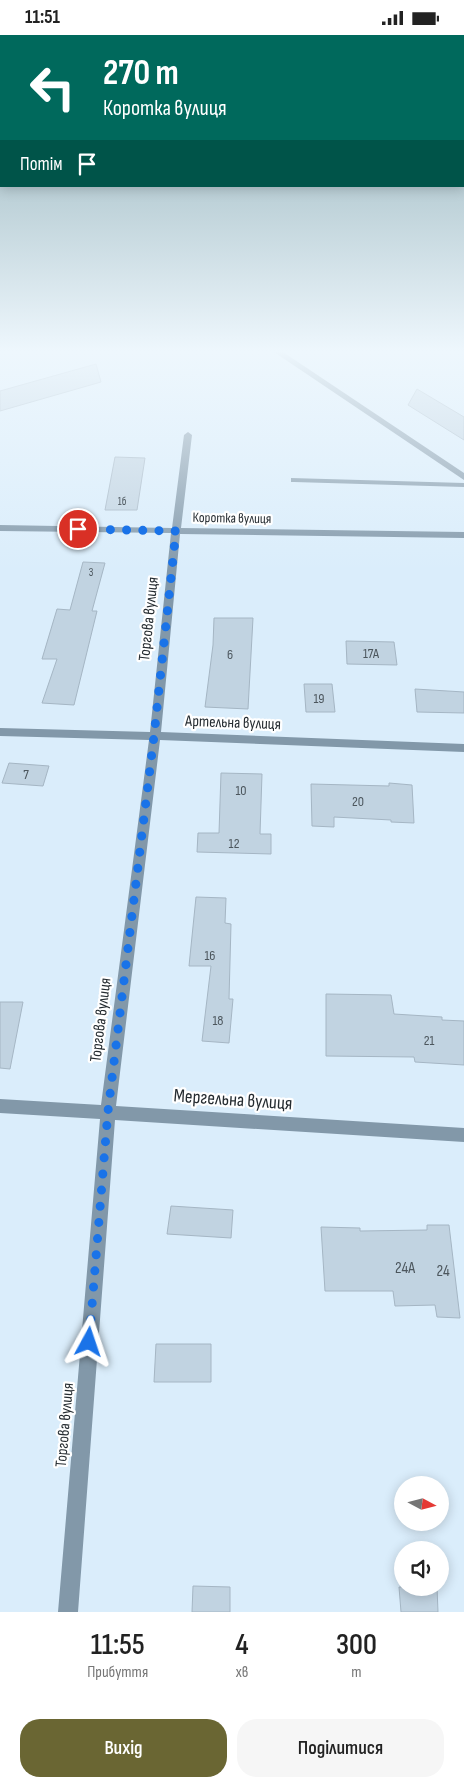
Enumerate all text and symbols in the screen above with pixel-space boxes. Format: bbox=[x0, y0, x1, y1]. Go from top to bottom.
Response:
text: 11:51 bbox=[25, 6, 60, 29]
text: 270 m bbox=[103, 52, 179, 95]
icon: left bbox=[20, 55, 85, 120]
text: Коротка вулиця bbox=[103, 95, 227, 122]
icon: arrive bbox=[73, 150, 101, 178]
text: Потім bbox=[20, 153, 63, 176]
house number: 1б bbox=[118, 495, 127, 508]
pin bbox=[57, 508, 99, 550]
street label: Коротка вулиця bbox=[193, 509, 271, 527]
icon: arrive bbox=[64, 515, 92, 543]
house number: 3 bbox=[89, 566, 94, 579]
street label: Торгова вулиця bbox=[135, 576, 163, 662]
house number: 17А bbox=[363, 645, 380, 662]
house number: 6 bbox=[227, 646, 233, 663]
house number: 19 bbox=[313, 690, 325, 707]
street label: Артельна вулиця bbox=[184, 712, 281, 734]
house number: 7 bbox=[23, 766, 29, 783]
house number: 10 bbox=[235, 782, 247, 799]
house number: 20 bbox=[352, 793, 364, 810]
house number: 12 bbox=[229, 835, 240, 852]
house number: 16 bbox=[204, 947, 216, 964]
street label: Торгова вулиця bbox=[86, 977, 116, 1063]
house number: 18 bbox=[212, 1012, 224, 1029]
house number: 21 bbox=[424, 1032, 434, 1049]
street label: Мергельна вулиця bbox=[173, 1084, 293, 1116]
house number: 24А bbox=[395, 1259, 415, 1278]
house number: 24 bbox=[436, 1262, 450, 1281]
position arrow bbox=[62, 1315, 114, 1367]
street label: Торгова вулиця bbox=[52, 1382, 78, 1468]
north arrow bbox=[394, 1476, 449, 1531]
map controls bbox=[394, 1476, 449, 1596]
button: sound bbox=[394, 1541, 449, 1596]
text: 11:55 bbox=[91, 1627, 145, 1663]
text: 4 bbox=[235, 1627, 249, 1663]
text: 300 bbox=[336, 1627, 377, 1663]
text: Прибуття bbox=[87, 1663, 148, 1682]
text: хв bbox=[236, 1663, 248, 1682]
text: m bbox=[351, 1663, 362, 1682]
button: Вихід bbox=[20, 1719, 227, 1777]
button: Поділитися bbox=[237, 1719, 444, 1777]

